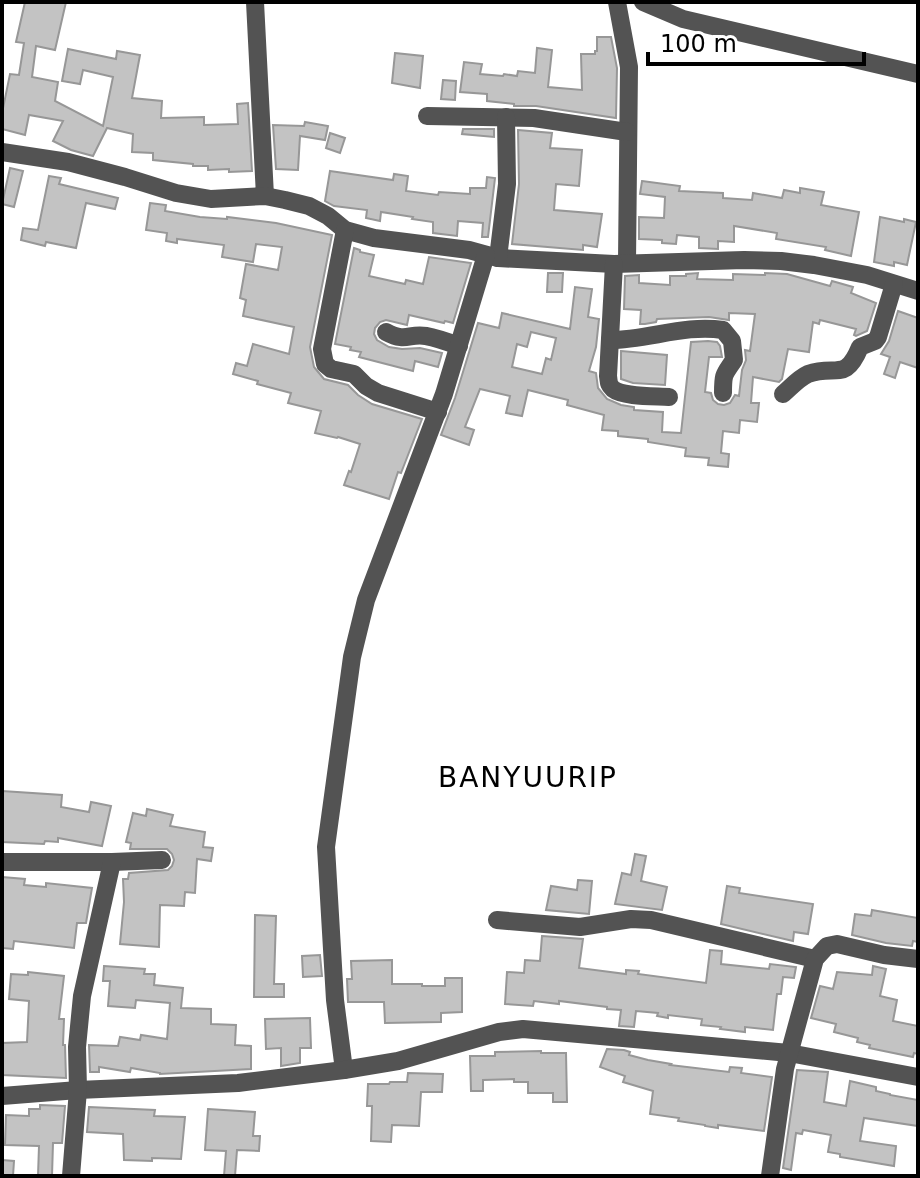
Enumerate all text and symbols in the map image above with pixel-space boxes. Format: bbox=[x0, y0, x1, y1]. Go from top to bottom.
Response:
scale bar bbox=[648, 16, 864, 66]
text: 100 m bbox=[660, 30, 737, 58]
district label: BANYUURIP bbox=[438, 761, 618, 794]

